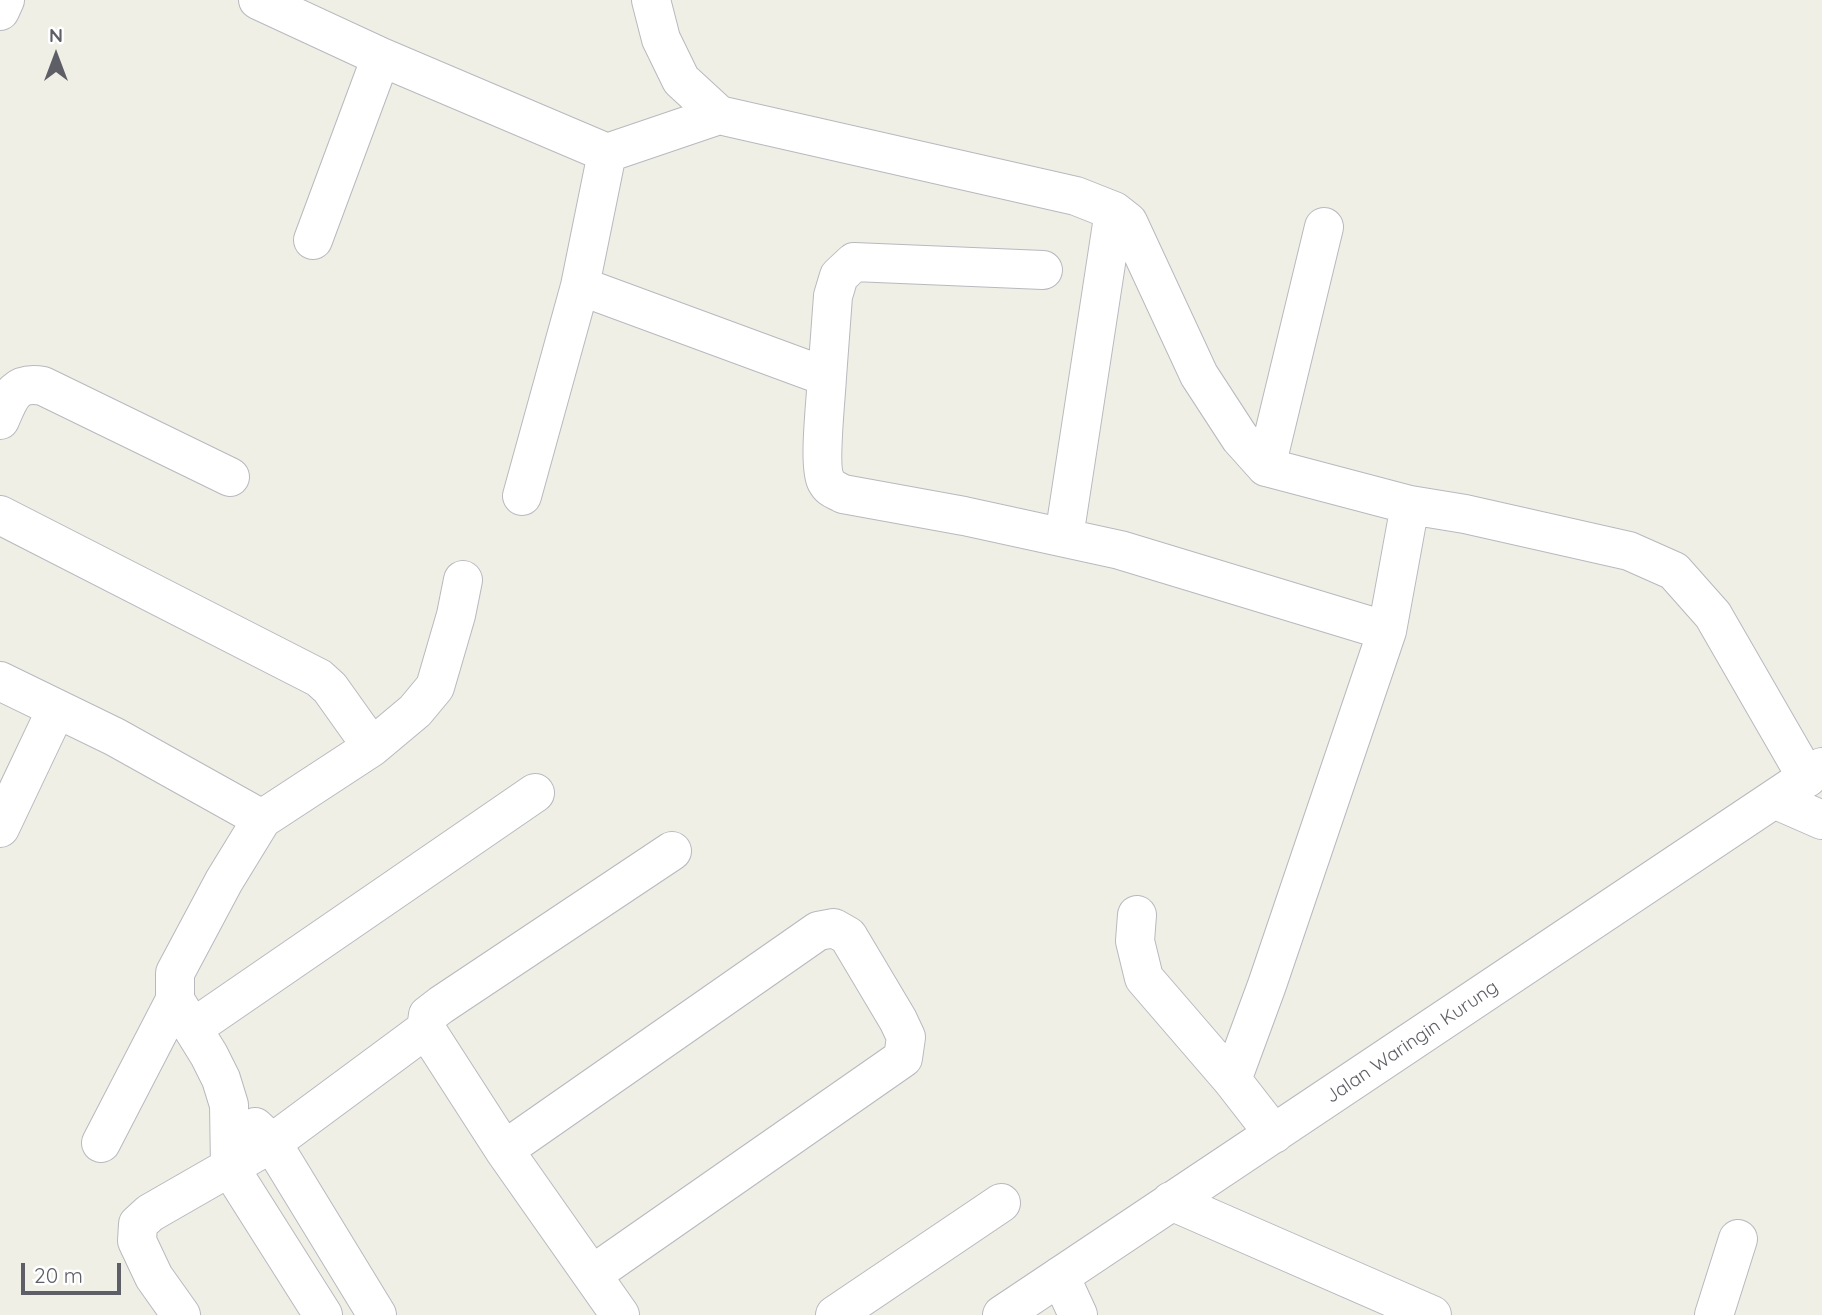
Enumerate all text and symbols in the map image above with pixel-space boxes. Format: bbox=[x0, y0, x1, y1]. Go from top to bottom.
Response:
north arrow bbox=[21, 21, 91, 91]
text: N bbox=[49, 23, 63, 47]
street label: Jalan Waringin Kurung bbox=[1321, 976, 1503, 1108]
scale bar bbox=[24, 1248, 124, 1292]
text: 20 m bbox=[34, 1262, 83, 1288]

